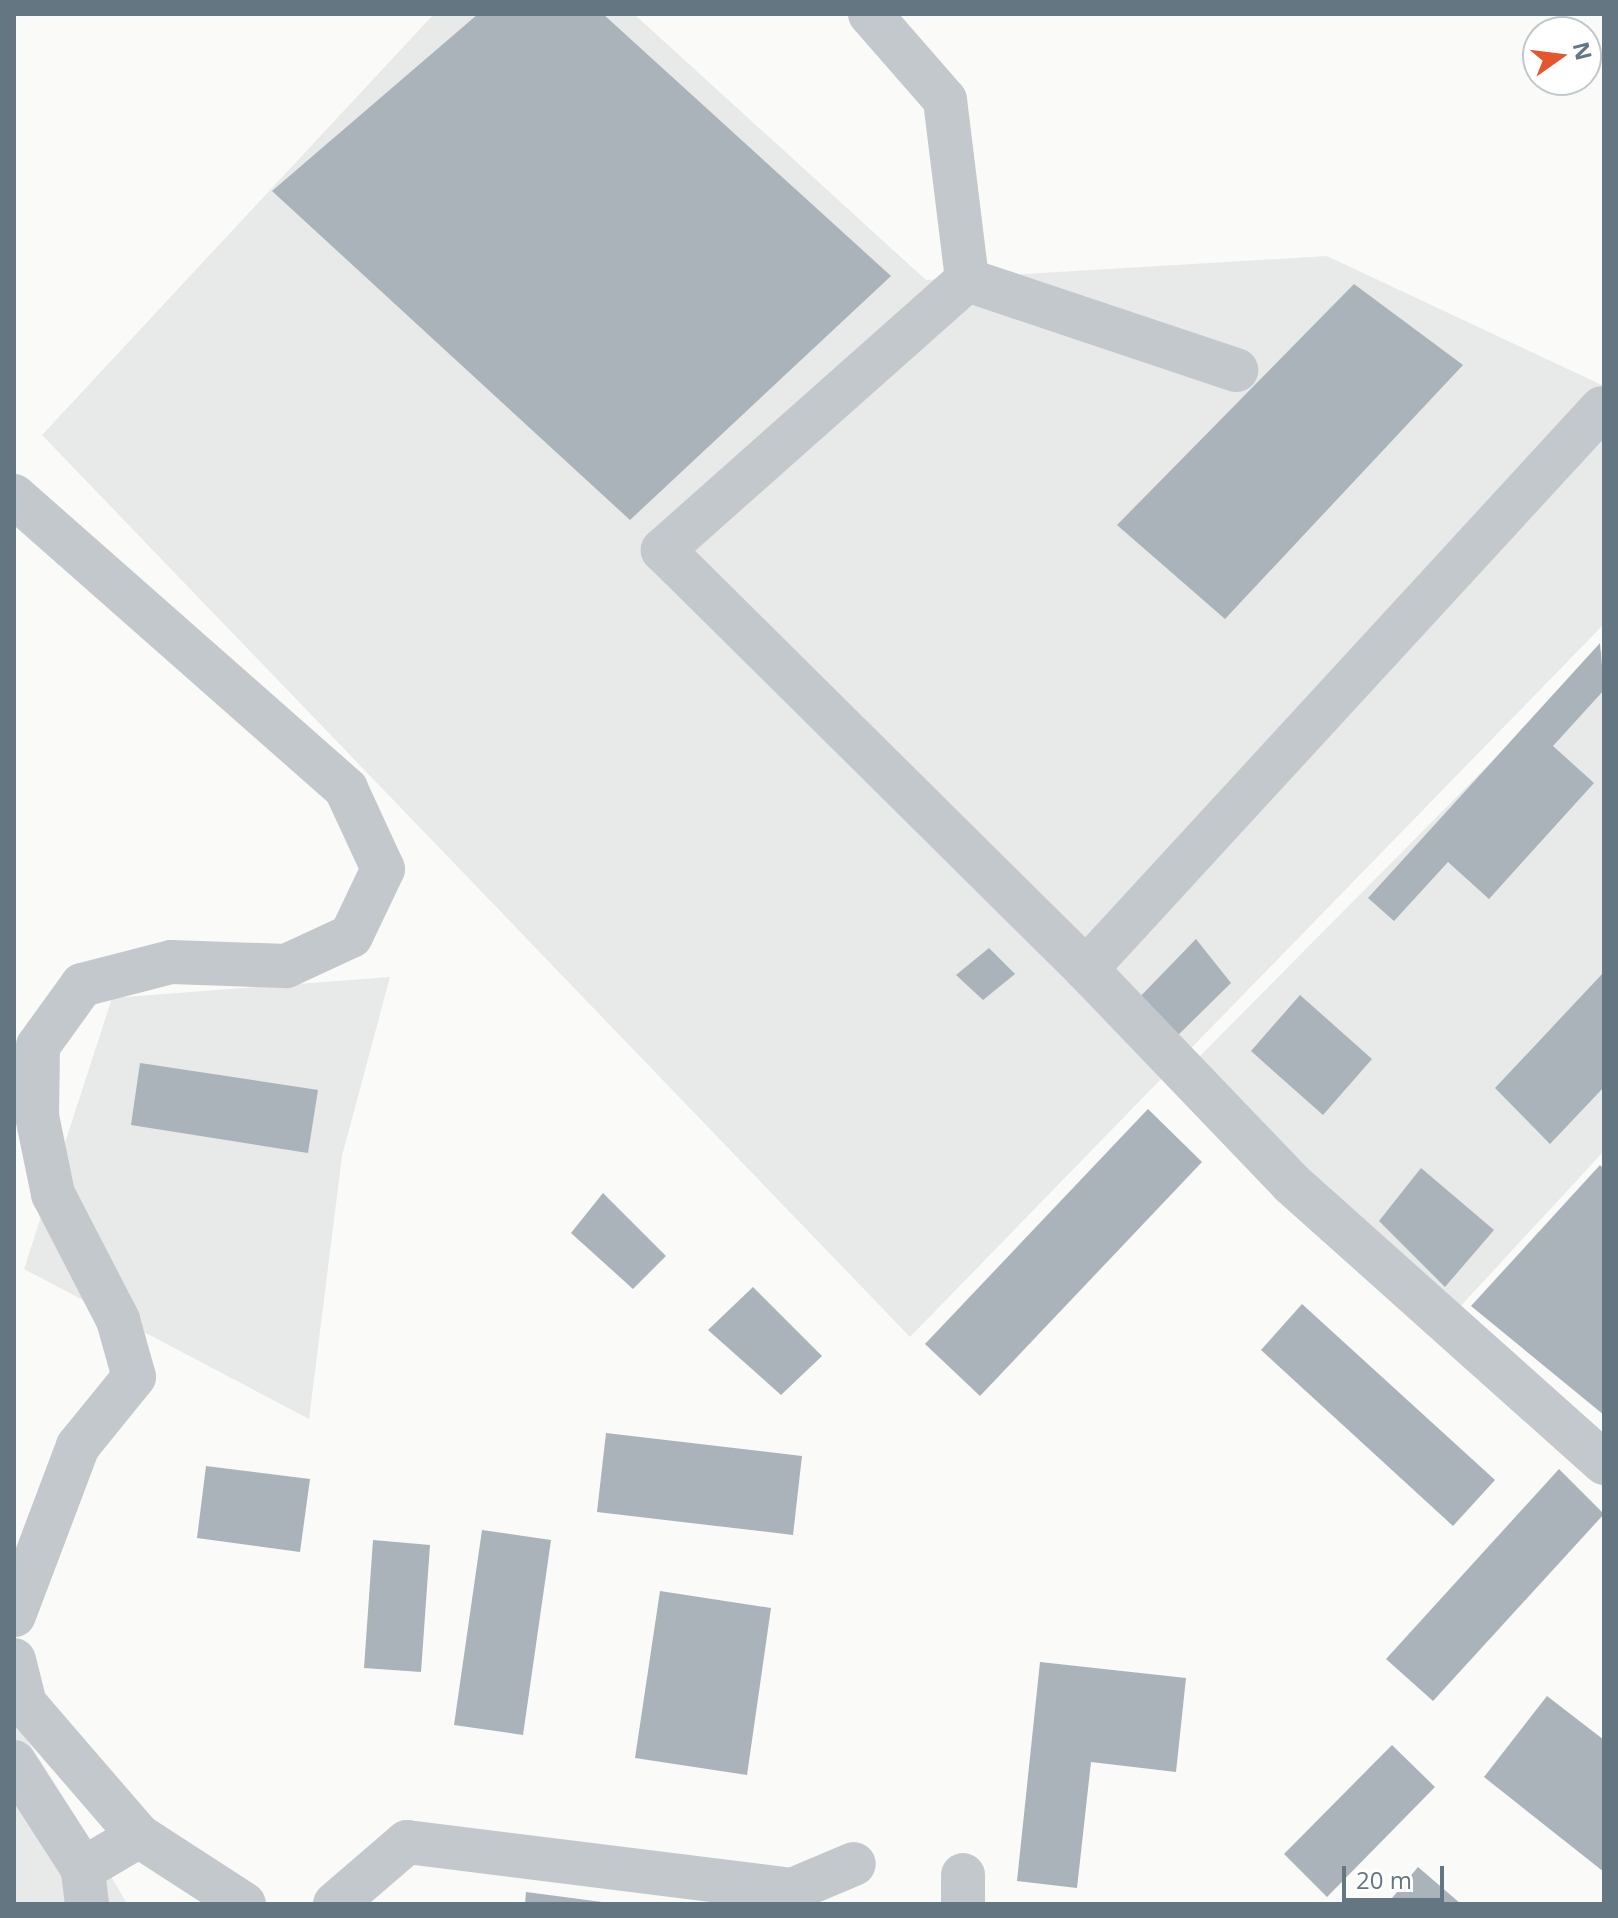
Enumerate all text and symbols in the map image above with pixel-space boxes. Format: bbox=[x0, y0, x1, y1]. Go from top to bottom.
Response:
north arrow bbox=[1522, 16, 1602, 96]
text: N bbox=[1567, 38, 1600, 63]
scale bar bbox=[1346, 1850, 1448, 1900]
text: 20 m bbox=[1356, 1863, 1412, 1896]

